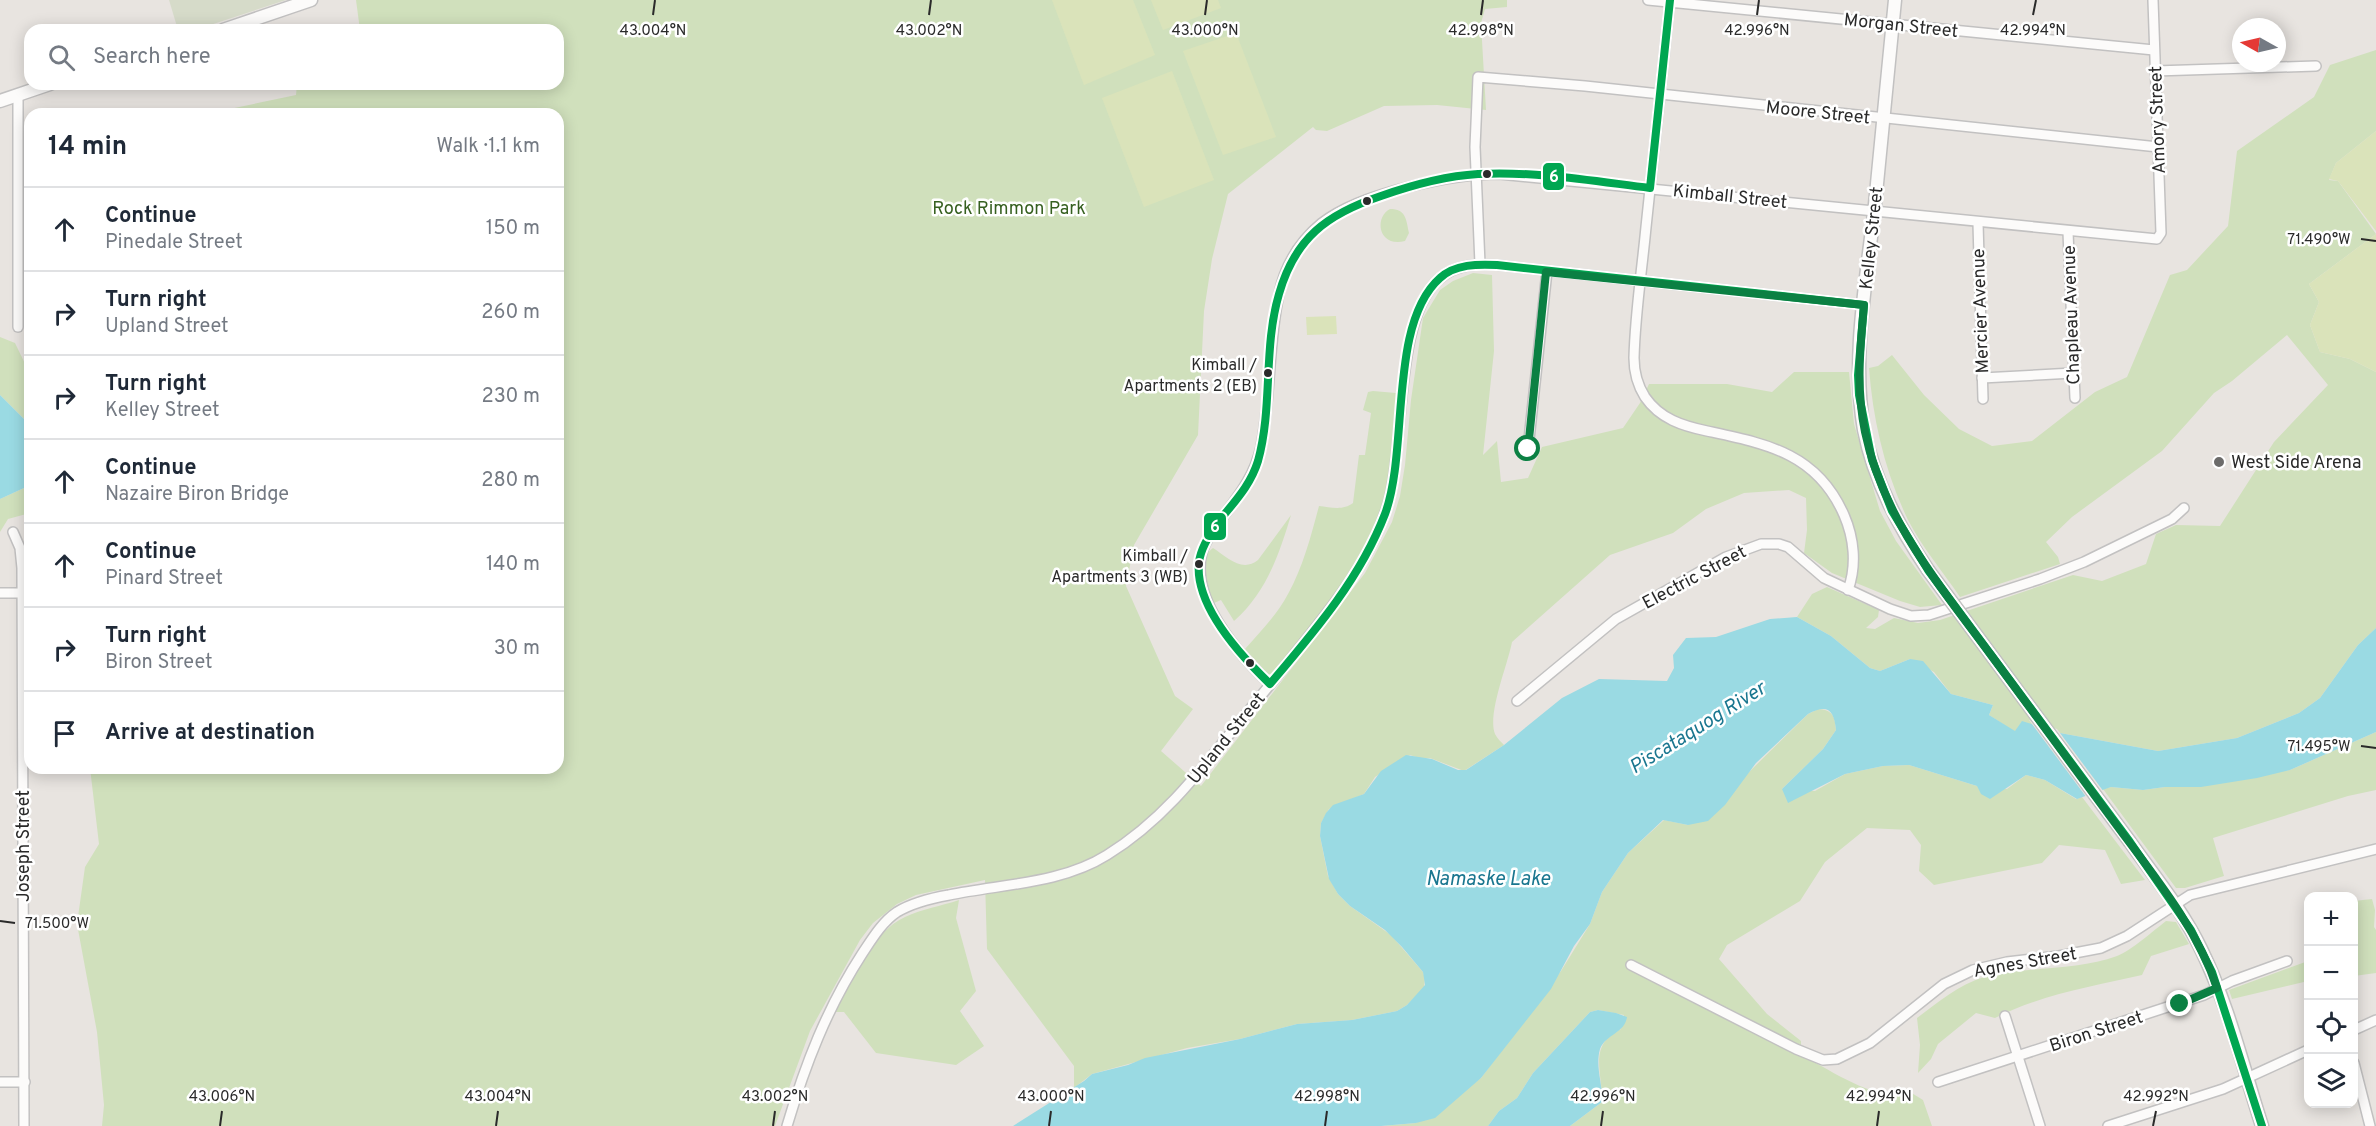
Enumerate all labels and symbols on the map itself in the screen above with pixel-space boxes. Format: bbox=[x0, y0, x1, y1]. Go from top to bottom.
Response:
street label: Morgan Street bbox=[1843, 9, 1959, 44]
north arrow bbox=[2232, 18, 2286, 72]
text: 43.004°N bbox=[620, 22, 686, 41]
text: 43.002°N bbox=[896, 22, 962, 41]
text: 43.000°N bbox=[1171, 22, 1239, 41]
text: 42.998°N bbox=[1448, 22, 1514, 41]
text: 42.996°N bbox=[1724, 22, 1790, 41]
text: 42.994°N bbox=[2000, 22, 2066, 41]
street label: Amory Street bbox=[2145, 65, 2172, 174]
street label: Moore Street bbox=[1765, 97, 1871, 130]
line badge: 6 bbox=[1542, 162, 1565, 191]
unlabelled marker bbox=[1481, 168, 1493, 180]
text: 6 bbox=[1549, 168, 1559, 188]
street label: Kimball Street bbox=[1672, 180, 1788, 215]
street label: Kelley Street bbox=[1856, 186, 1889, 291]
unlabelled marker bbox=[1361, 195, 1373, 207]
park label: Rock Rimmon Park bbox=[932, 198, 1086, 221]
text: 71.490°W bbox=[2287, 231, 2351, 250]
street label: Chapleau Avenue bbox=[2059, 245, 2086, 385]
street label: Mercier Avenue bbox=[1968, 248, 1995, 374]
place label: Kimball / Apartments 2 (EB) bbox=[1124, 356, 1257, 397]
marker: Kimball / Apartments 2 (EB) bbox=[1262, 367, 1274, 379]
route start bbox=[1514, 435, 1540, 461]
place label: West Side Arena bbox=[2231, 452, 2362, 475]
marker: West Side Arena bbox=[2212, 455, 2226, 469]
line badge: 6 bbox=[1203, 512, 1227, 541]
text: 6 bbox=[1210, 518, 1220, 538]
street label: Electric Street bbox=[1639, 541, 1751, 615]
place label: Kimball / Apartments 3 (WB) bbox=[1051, 547, 1188, 588]
marker: Kimball / Apartments 3 (WB) bbox=[1193, 558, 1205, 570]
unlabelled marker bbox=[1244, 657, 1256, 669]
water label: Piscataquog River bbox=[1625, 676, 1772, 781]
street label: Upland Street bbox=[1183, 688, 1271, 789]
text: 71.495°W bbox=[2287, 738, 2351, 757]
street label: Joseph Street bbox=[13, 790, 36, 902]
water label: Namaske Lake bbox=[1426, 867, 1551, 893]
text: 71.500°W bbox=[25, 915, 89, 934]
street label: Agnes Street bbox=[1972, 943, 2079, 984]
route end bbox=[2166, 990, 2192, 1016]
street label: Biron Street bbox=[2047, 1007, 2146, 1058]
text: 43.006°N bbox=[189, 1088, 255, 1107]
text: 43.004°N bbox=[465, 1088, 531, 1107]
text: 43.002°N bbox=[742, 1088, 808, 1107]
text: 43.000°N bbox=[1017, 1088, 1085, 1107]
text: 42.998°N bbox=[1294, 1088, 1360, 1107]
text: 42.996°N bbox=[1570, 1088, 1636, 1107]
text: 42.994°N bbox=[1846, 1088, 1912, 1107]
text: 42.992°N bbox=[2123, 1088, 2189, 1107]

